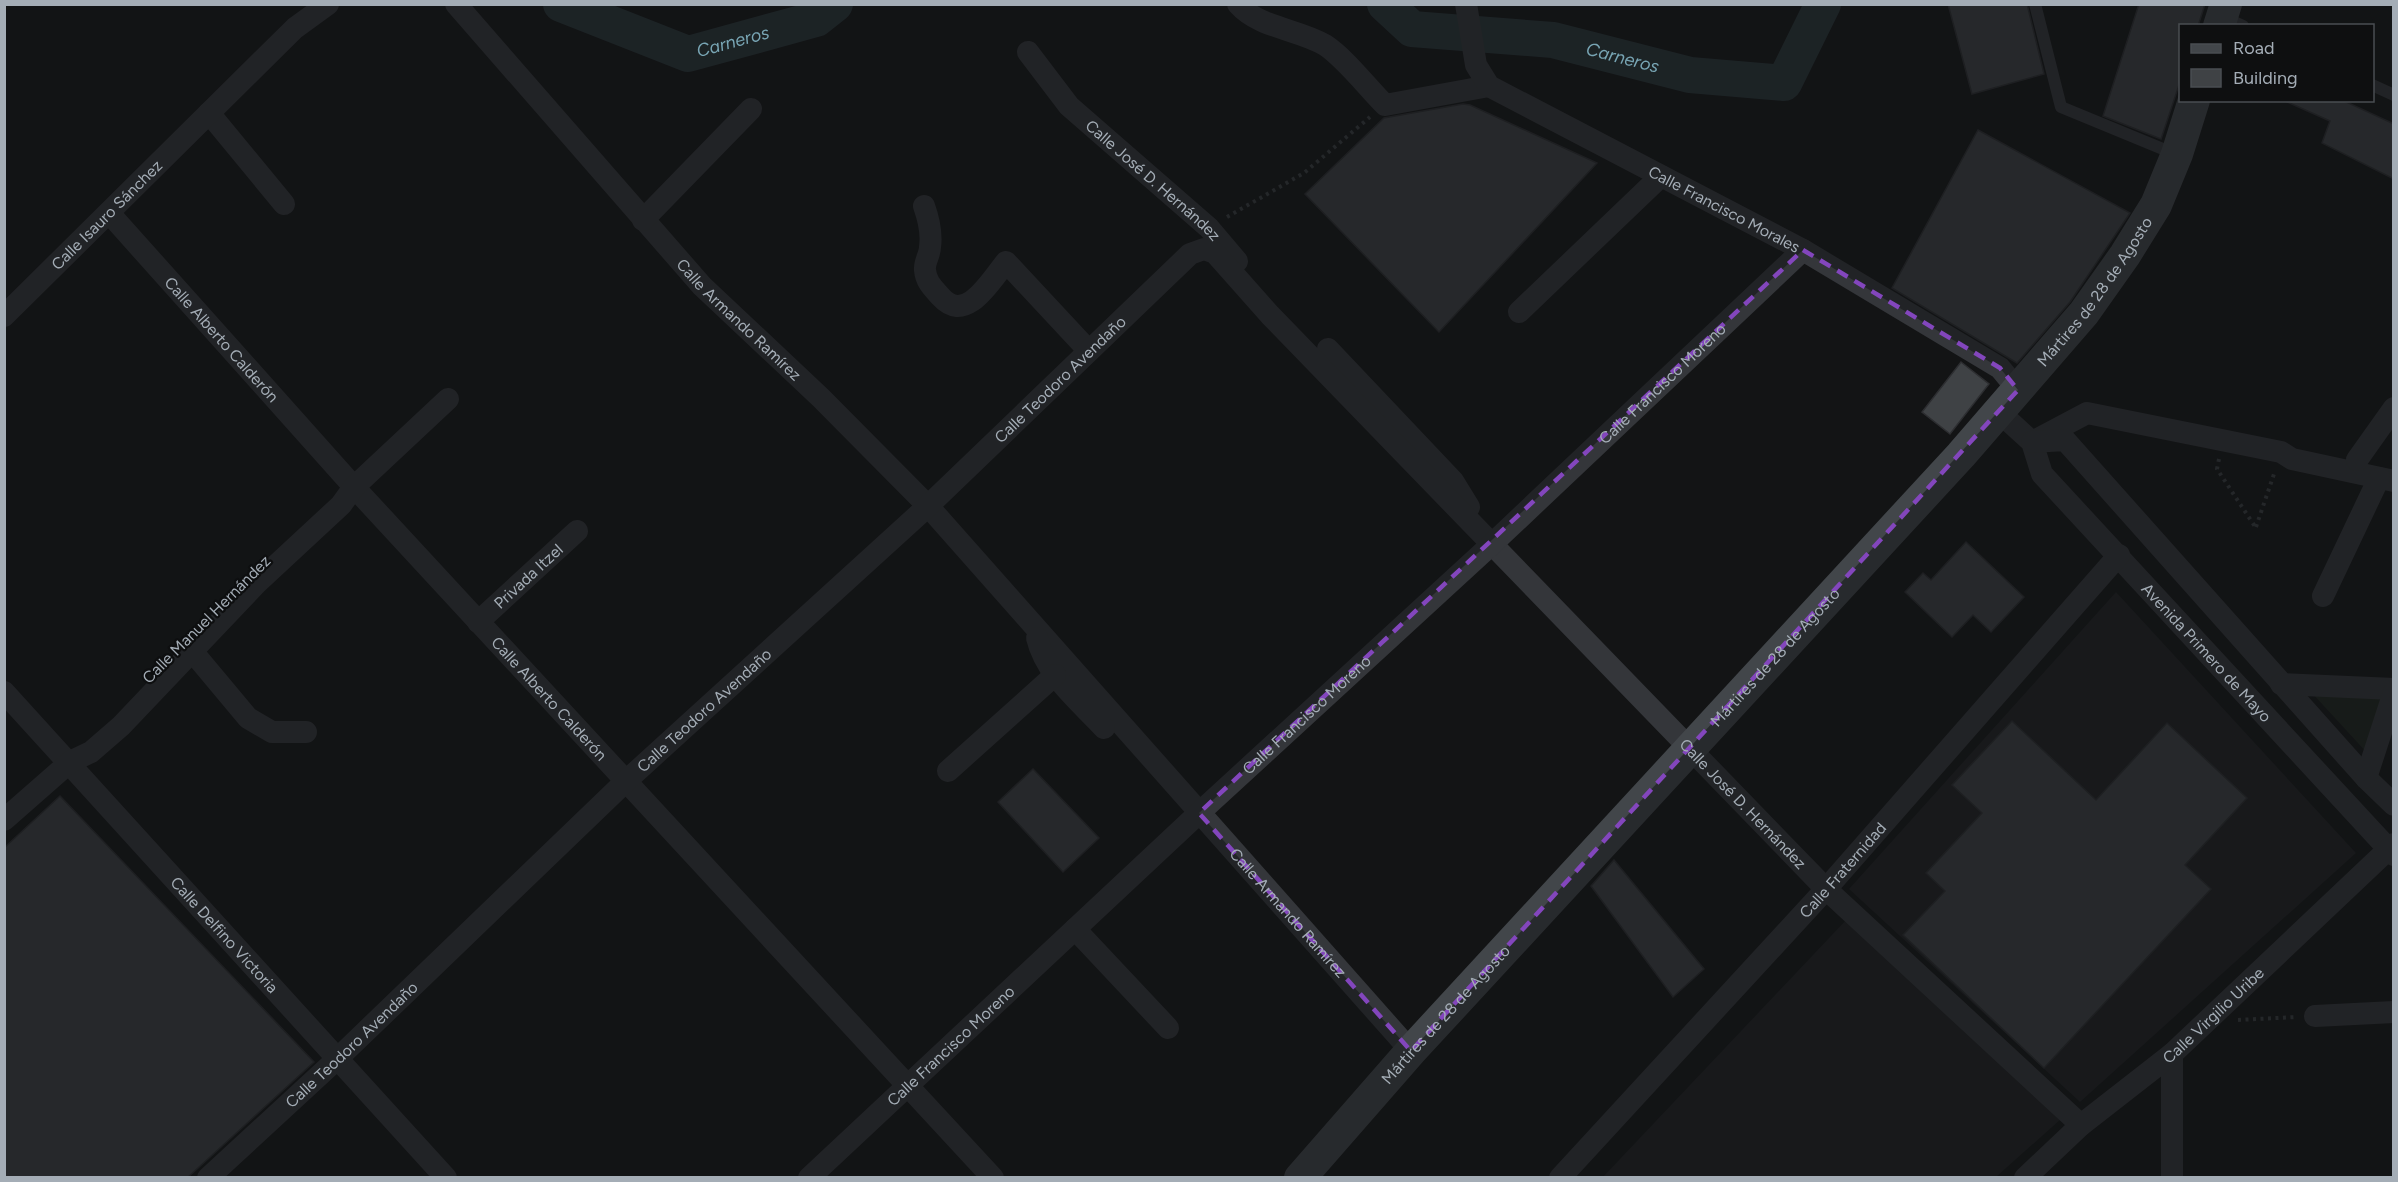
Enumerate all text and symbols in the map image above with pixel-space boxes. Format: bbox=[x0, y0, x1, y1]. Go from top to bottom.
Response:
water label: Carneros bbox=[694, 21, 772, 62]
legend bbox=[2179, 24, 2374, 102]
text: Road bbox=[2233, 37, 2274, 59]
water label: Carneros bbox=[1584, 38, 1662, 78]
text: Building bbox=[2233, 67, 2298, 89]
street label: Calle José D. Hernández bbox=[1082, 116, 1225, 245]
street label: Calle Isauro Sánchez bbox=[47, 156, 166, 274]
street label: Calle Francisco Morales bbox=[1645, 162, 1803, 257]
street label: Mártires de 28 de Agosto bbox=[2033, 214, 2156, 370]
street label: Calle Armando Ramírez bbox=[672, 255, 805, 385]
street label: Calle Alberto Calderón bbox=[161, 273, 283, 406]
street label: Calle Teodoro Avendaño bbox=[991, 312, 1130, 447]
street label: Calle Francisco Moreno bbox=[1595, 319, 1730, 448]
street label: Privada Itzel bbox=[490, 540, 567, 613]
street label: Calle Manuel Hernández bbox=[138, 551, 274, 687]
street label: Avenida Primero de Mayo bbox=[2138, 579, 2275, 726]
street label: Mártires de 28 de Agosto bbox=[1707, 584, 1844, 730]
street label: Calle Alberto Calderón bbox=[487, 633, 611, 765]
street label: Calle Teodoro Avendaño bbox=[633, 644, 775, 776]
street label: Calle Francisco Moreno bbox=[1239, 651, 1375, 778]
street label: Calle José D. Hernández bbox=[1676, 735, 1810, 873]
street label: Calle Fraternidad bbox=[1795, 818, 1890, 922]
street label: Calle Armando Ramírez bbox=[1226, 844, 1350, 982]
street label: Calle Delfino Victoria bbox=[167, 873, 282, 997]
street label: Mártires de 28 de Agosto bbox=[1378, 941, 1514, 1088]
street label: Calle Virgilio Uribe bbox=[2159, 963, 2268, 1068]
street label: Calle Teodoro Avendaño bbox=[282, 978, 422, 1112]
street label: Calle Francisco Moreno bbox=[883, 982, 1019, 1110]

